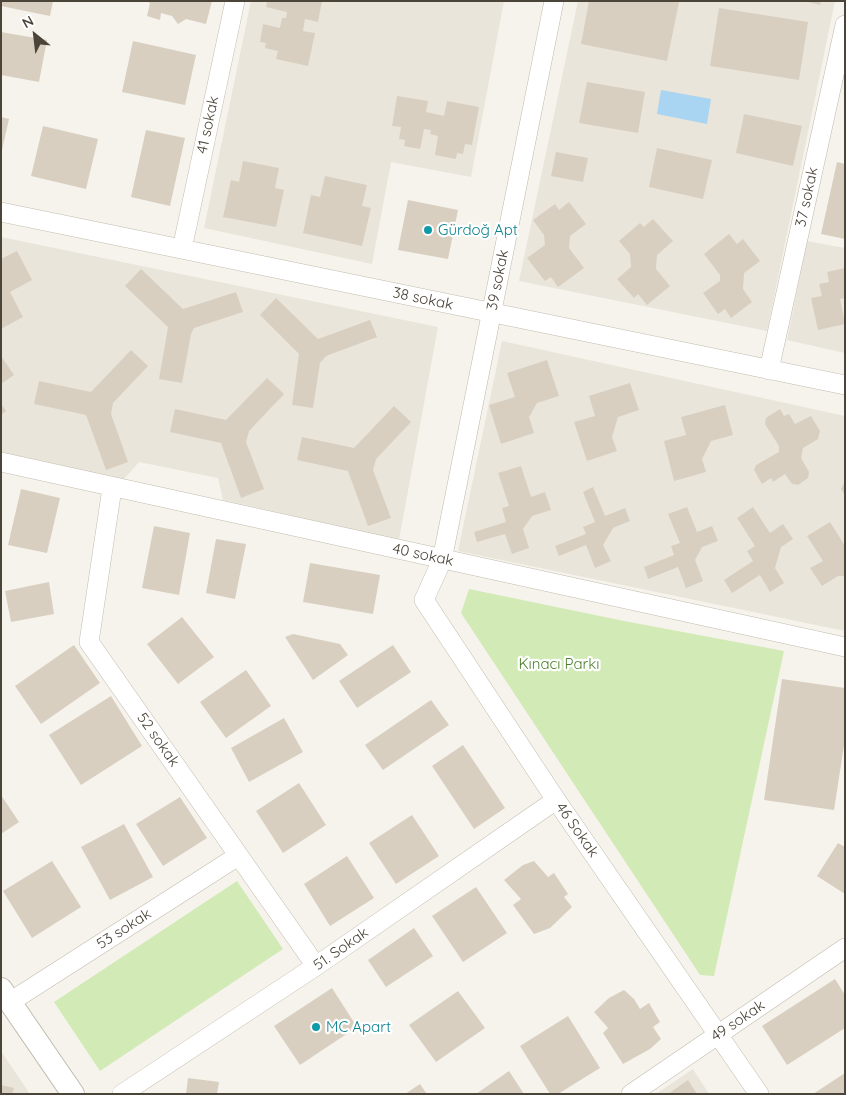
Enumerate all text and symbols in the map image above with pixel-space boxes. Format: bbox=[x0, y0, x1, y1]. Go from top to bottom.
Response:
north arrow bbox=[10, 10, 60, 60]
text: N bbox=[19, 12, 37, 32]
street label: 41 sokak bbox=[193, 94, 223, 156]
street label: 37 sokak bbox=[792, 165, 822, 229]
place label: Gürdoğ Apt bbox=[438, 221, 518, 239]
marker: Gürdoğ Apt bbox=[422, 224, 434, 236]
street label: 39 sokak bbox=[483, 248, 513, 312]
street label: 38 sokak bbox=[391, 284, 455, 314]
street label: 40 sokak bbox=[391, 540, 455, 570]
park label: Kınacı Parkı bbox=[518, 655, 600, 673]
street label: 52 sokak bbox=[133, 710, 183, 770]
street label: 46 Sokak bbox=[552, 799, 602, 861]
street label: 53 sokak bbox=[93, 905, 155, 953]
street label: 51. Sokak bbox=[310, 924, 372, 974]
street label: 49 sokak bbox=[708, 996, 768, 1046]
place label: MC Apart bbox=[326, 1018, 391, 1036]
marker: MC Apart bbox=[310, 1021, 322, 1033]

